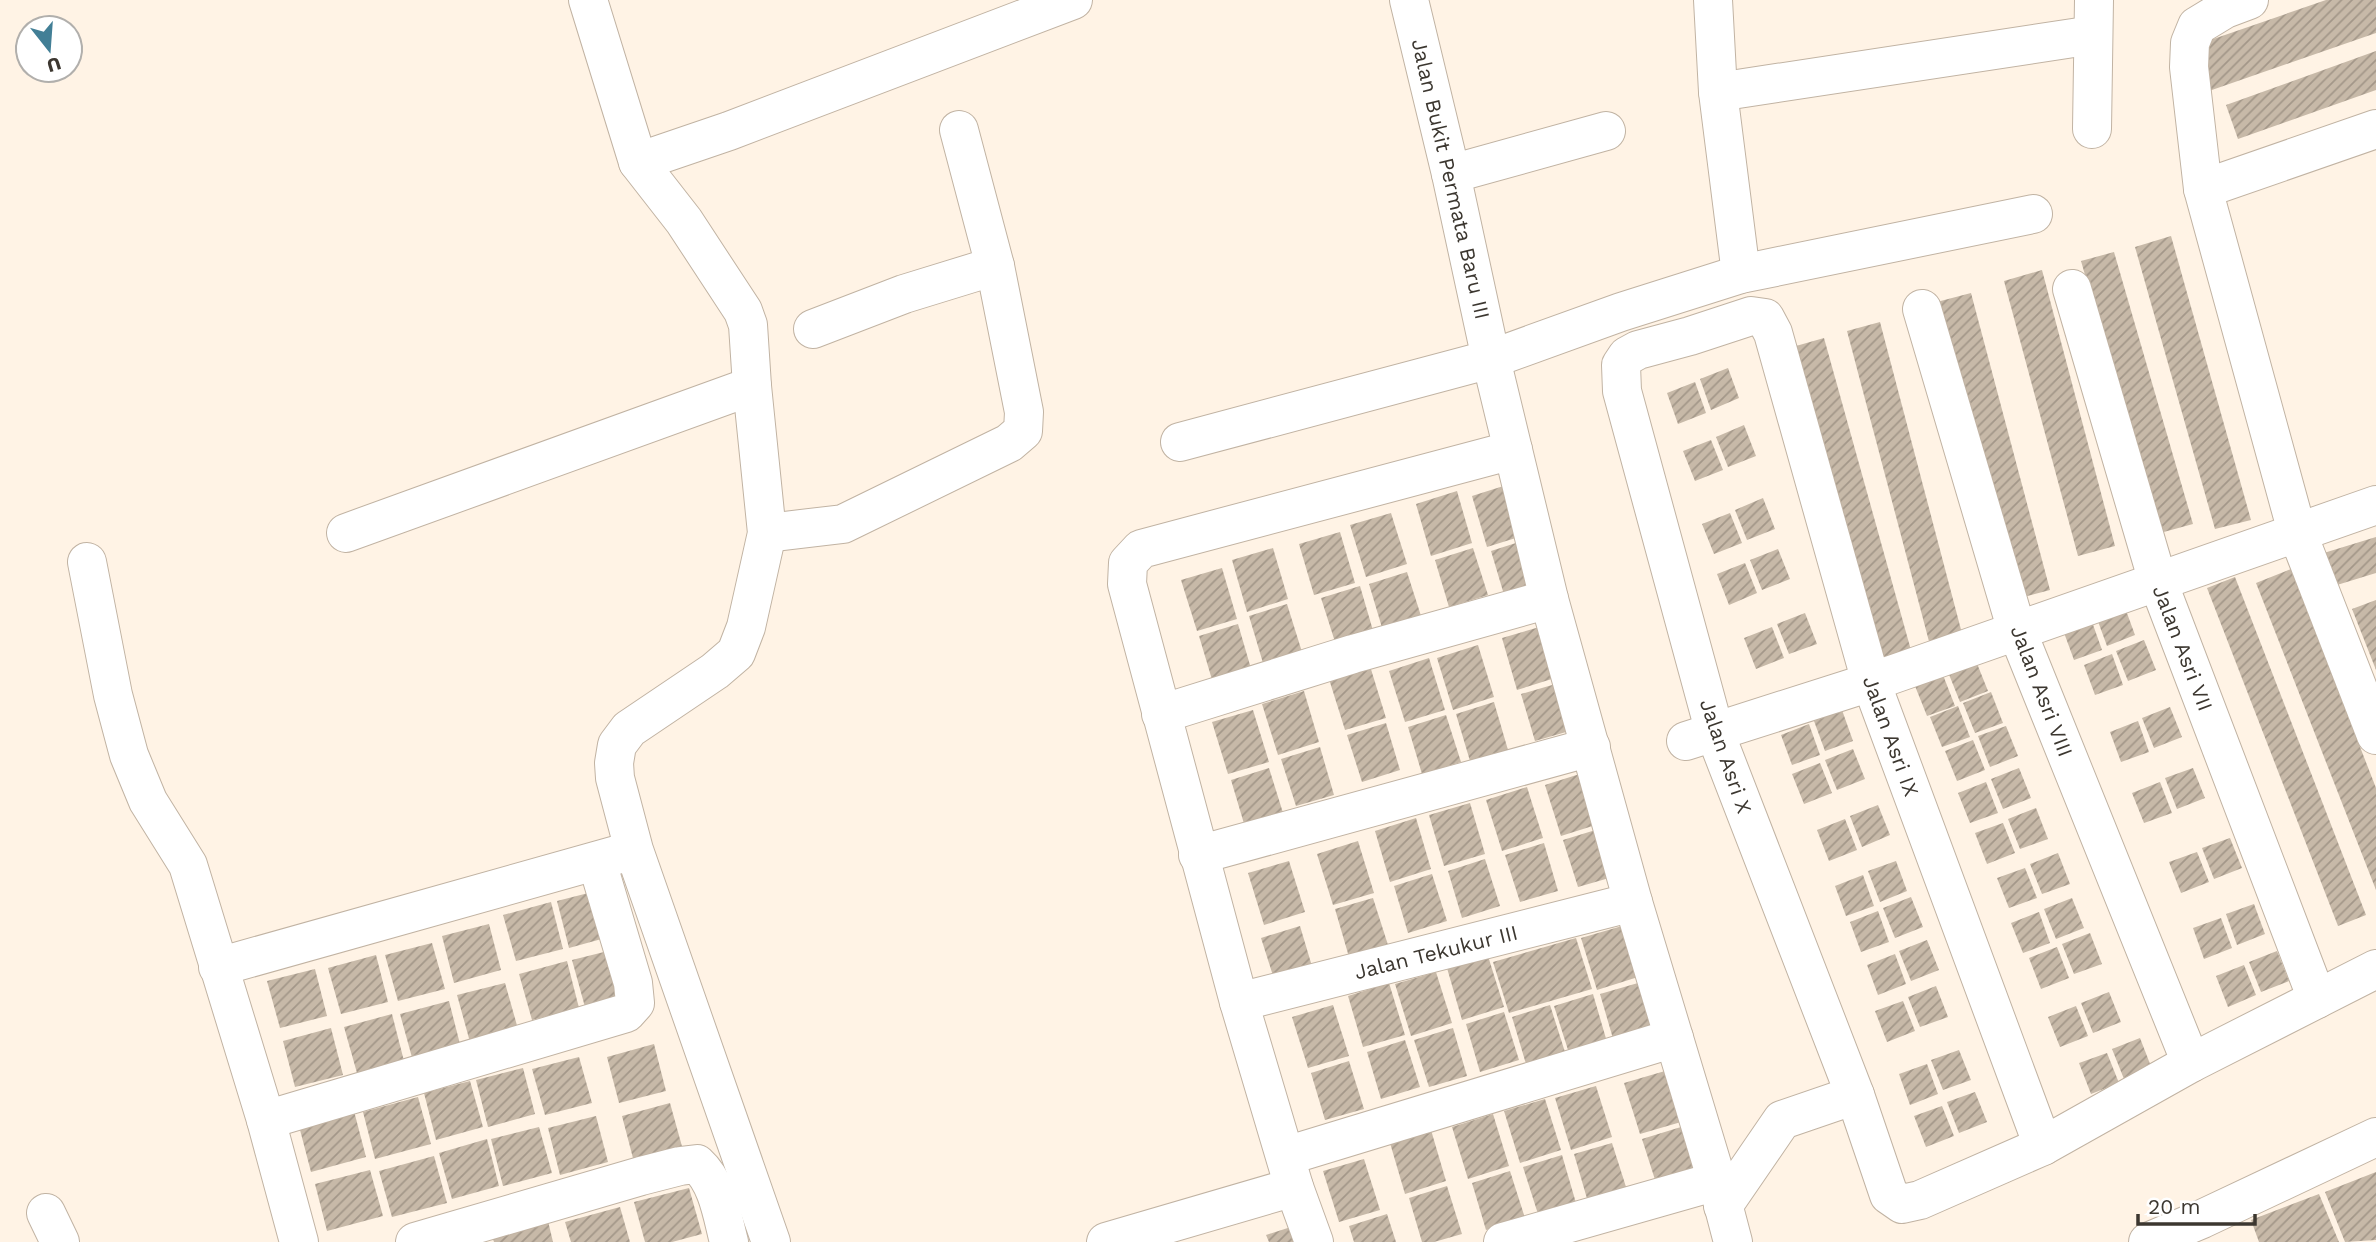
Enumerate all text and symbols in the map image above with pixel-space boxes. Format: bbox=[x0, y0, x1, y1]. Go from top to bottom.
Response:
north arrow bbox=[14, 14, 84, 84]
street label: Jalan Bukit Permata Baru III bbox=[1407, 36, 1495, 322]
text: U bbox=[44, 52, 64, 78]
street label: Jalan Asri VII bbox=[2148, 582, 2218, 714]
street label: Jalan Asri VIII bbox=[2005, 622, 2079, 760]
street label: Jalan Asri IX bbox=[1858, 673, 1924, 799]
street label: Jalan Asri X bbox=[1695, 695, 1757, 817]
street label: Jalan Tekukur III bbox=[1352, 920, 1520, 984]
scale bar bbox=[2138, 1182, 2255, 1226]
text: 20 m bbox=[2148, 1194, 2200, 1219]

